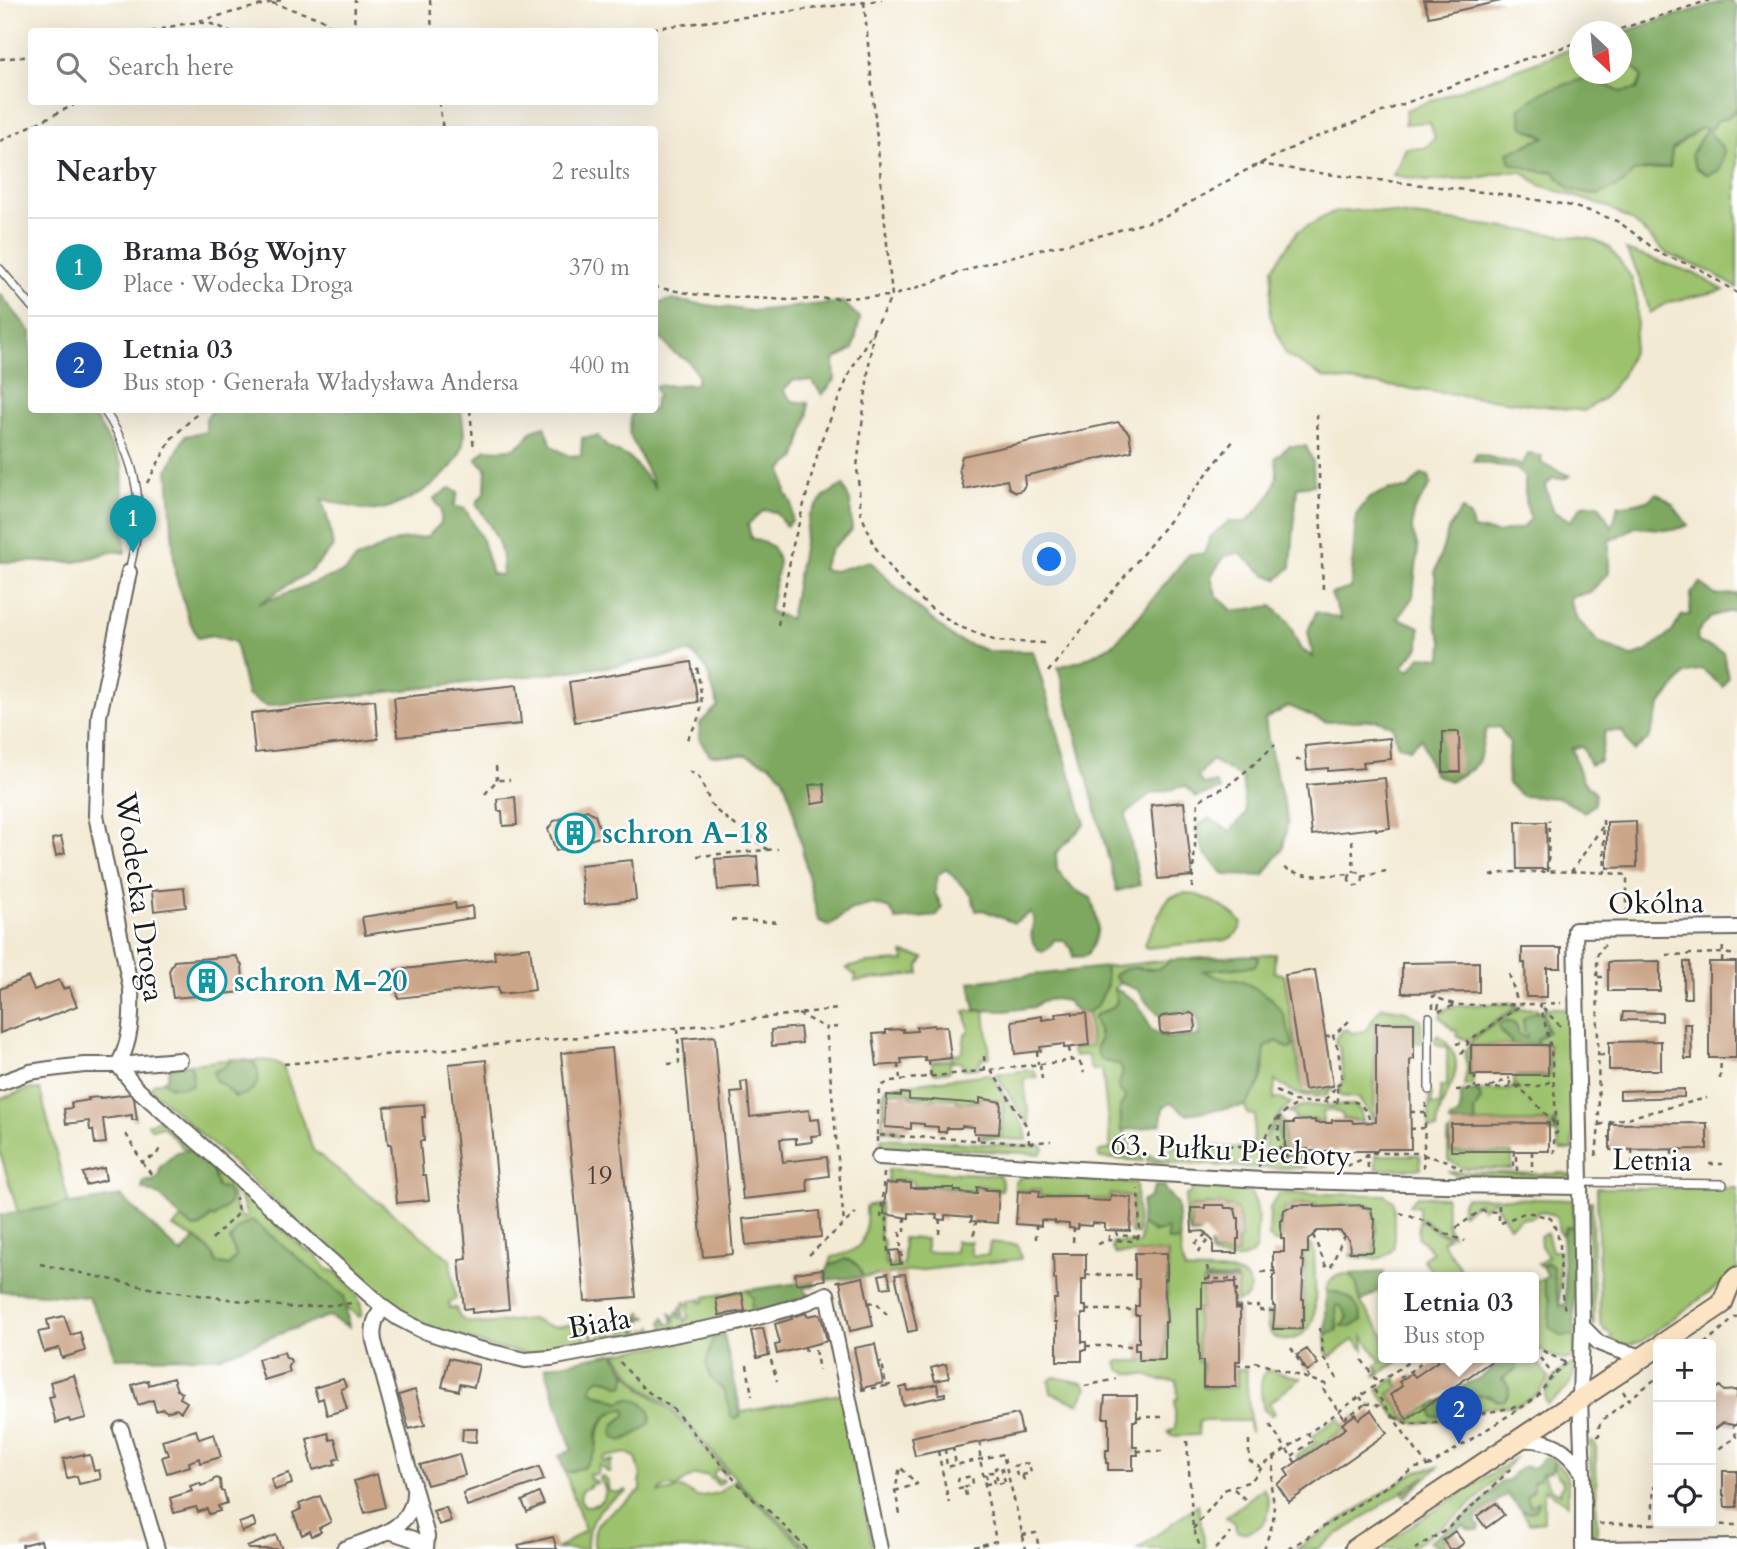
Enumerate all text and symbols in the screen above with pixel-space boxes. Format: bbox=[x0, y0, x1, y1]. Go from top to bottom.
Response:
north arrow bbox=[1569, 21, 1632, 84]
search box bbox=[28, 28, 658, 105]
icon: search bbox=[52, 48, 90, 86]
text: Search here bbox=[108, 49, 234, 84]
text: Nearby bbox=[56, 151, 157, 192]
text: 2 results bbox=[552, 156, 630, 187]
text: Brama Bóg Wojny bbox=[123, 234, 347, 269]
text: 1 bbox=[73, 252, 85, 283]
text: 370 m bbox=[569, 252, 630, 283]
text: Place · Wodecka Droga bbox=[123, 269, 353, 300]
text: Letnia 03 bbox=[123, 332, 233, 367]
text: 2 bbox=[73, 350, 85, 381]
text: 400 m bbox=[569, 350, 630, 381]
text: Bus stop · Generała Władysława Andersa bbox=[123, 367, 519, 398]
pin: 1 bbox=[110, 495, 156, 553]
your location bbox=[1032, 542, 1066, 576]
street label: Wodecka Droga bbox=[104, 789, 174, 1004]
building icon: schron A-18 bbox=[554, 812, 596, 854]
place label: schron A-18 bbox=[602, 813, 769, 854]
street label: Okólna bbox=[1608, 882, 1704, 925]
building icon: schron M-20 bbox=[186, 960, 228, 1002]
place label: schron M-20 bbox=[234, 961, 408, 1002]
street label: 63. Pułku Piechoty bbox=[1110, 1124, 1353, 1177]
street label: Letnia bbox=[1612, 1139, 1692, 1182]
house number: 19 bbox=[586, 1158, 612, 1193]
popup bbox=[1378, 1272, 1539, 1363]
text: Letnia 03 bbox=[1403, 1285, 1514, 1320]
street label: Biała bbox=[564, 1298, 634, 1349]
text: Bus stop bbox=[1403, 1320, 1485, 1351]
map controls bbox=[1653, 1339, 1716, 1528]
button: + bbox=[1653, 1339, 1716, 1402]
pin: 2 bbox=[1436, 1386, 1482, 1444]
button: − bbox=[1653, 1402, 1716, 1465]
button: locate bbox=[1653, 1465, 1716, 1528]

